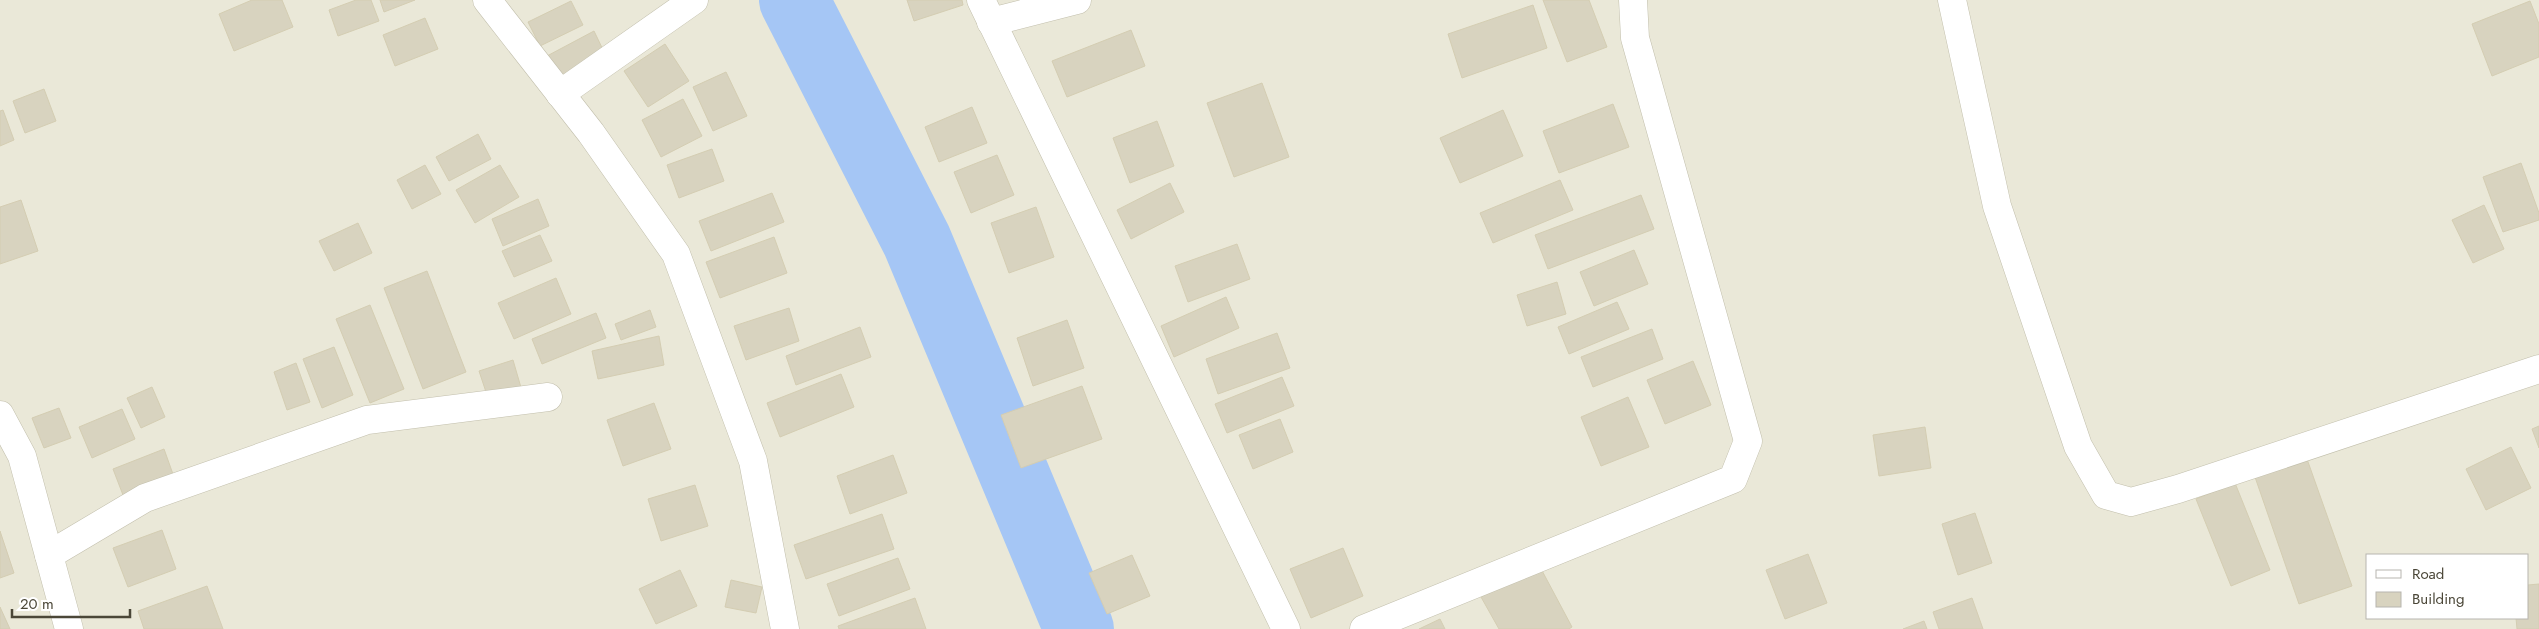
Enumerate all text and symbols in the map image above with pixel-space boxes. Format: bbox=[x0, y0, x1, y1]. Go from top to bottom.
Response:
legend bbox=[2366, 554, 2529, 619]
text: Road bbox=[2412, 563, 2444, 585]
scale bar bbox=[12, 586, 130, 618]
text: Building bbox=[2412, 588, 2464, 610]
text: 20 m bbox=[20, 593, 54, 615]

